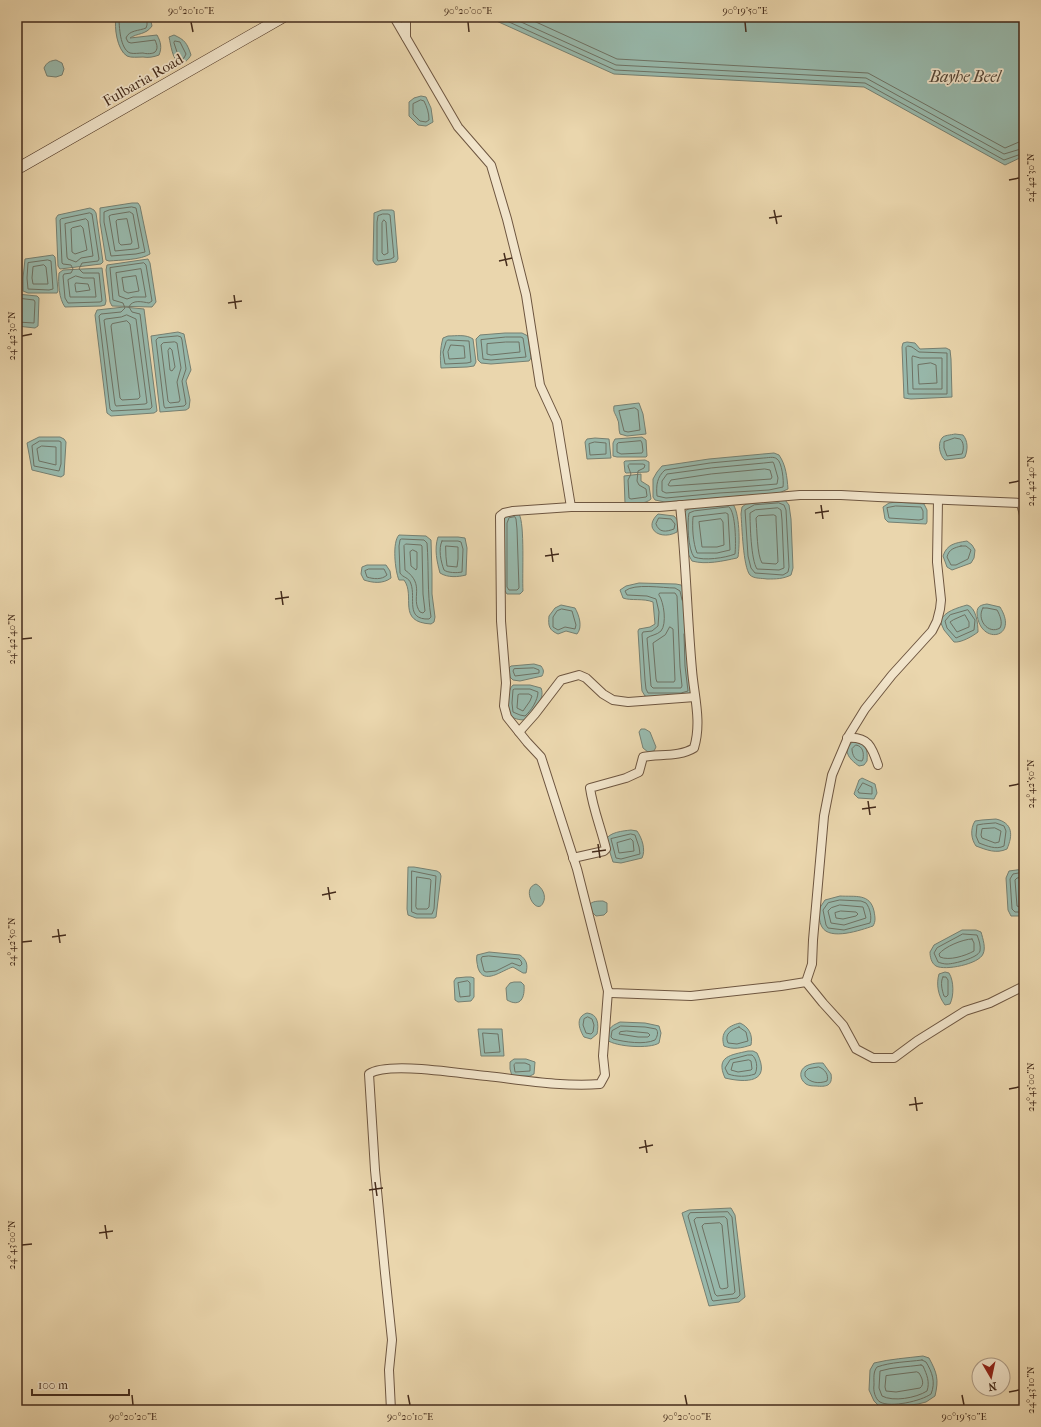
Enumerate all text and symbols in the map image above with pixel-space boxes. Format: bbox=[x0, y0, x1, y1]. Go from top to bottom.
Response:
text: 90°20'10"E bbox=[168, 5, 214, 17]
text: 90°20'00"E bbox=[444, 5, 492, 17]
text: 90°19'50"E bbox=[722, 5, 768, 17]
street label: Fulbaria Road bbox=[100, 49, 187, 110]
water label: Bayhe Beel bbox=[928, 67, 1003, 86]
text: 24°42'30"N bbox=[1025, 153, 1037, 202]
text: 24°42'30"N bbox=[6, 311, 18, 360]
text: 24°42'40"N bbox=[1025, 455, 1037, 506]
text: 24°42'40"N bbox=[6, 613, 18, 664]
text: 24°42'50"N bbox=[1025, 759, 1037, 809]
text: 24°42'50"N bbox=[6, 917, 18, 967]
text: 24°43'00"N bbox=[1025, 1062, 1037, 1112]
text: 24°43'00"N bbox=[6, 1220, 18, 1270]
north arrow bbox=[971, 1357, 1011, 1397]
text: 24°43'10"N bbox=[1025, 1366, 1037, 1414]
scale bar bbox=[32, 1371, 129, 1397]
text: 100 m bbox=[38, 1378, 68, 1392]
text: N bbox=[987, 1379, 998, 1394]
text: 90°20'20"E bbox=[109, 1411, 157, 1423]
text: 90°20'10"E bbox=[387, 1411, 433, 1423]
text: 90°20'00"E bbox=[663, 1411, 711, 1423]
text: 90°19'50"E bbox=[941, 1411, 987, 1423]

